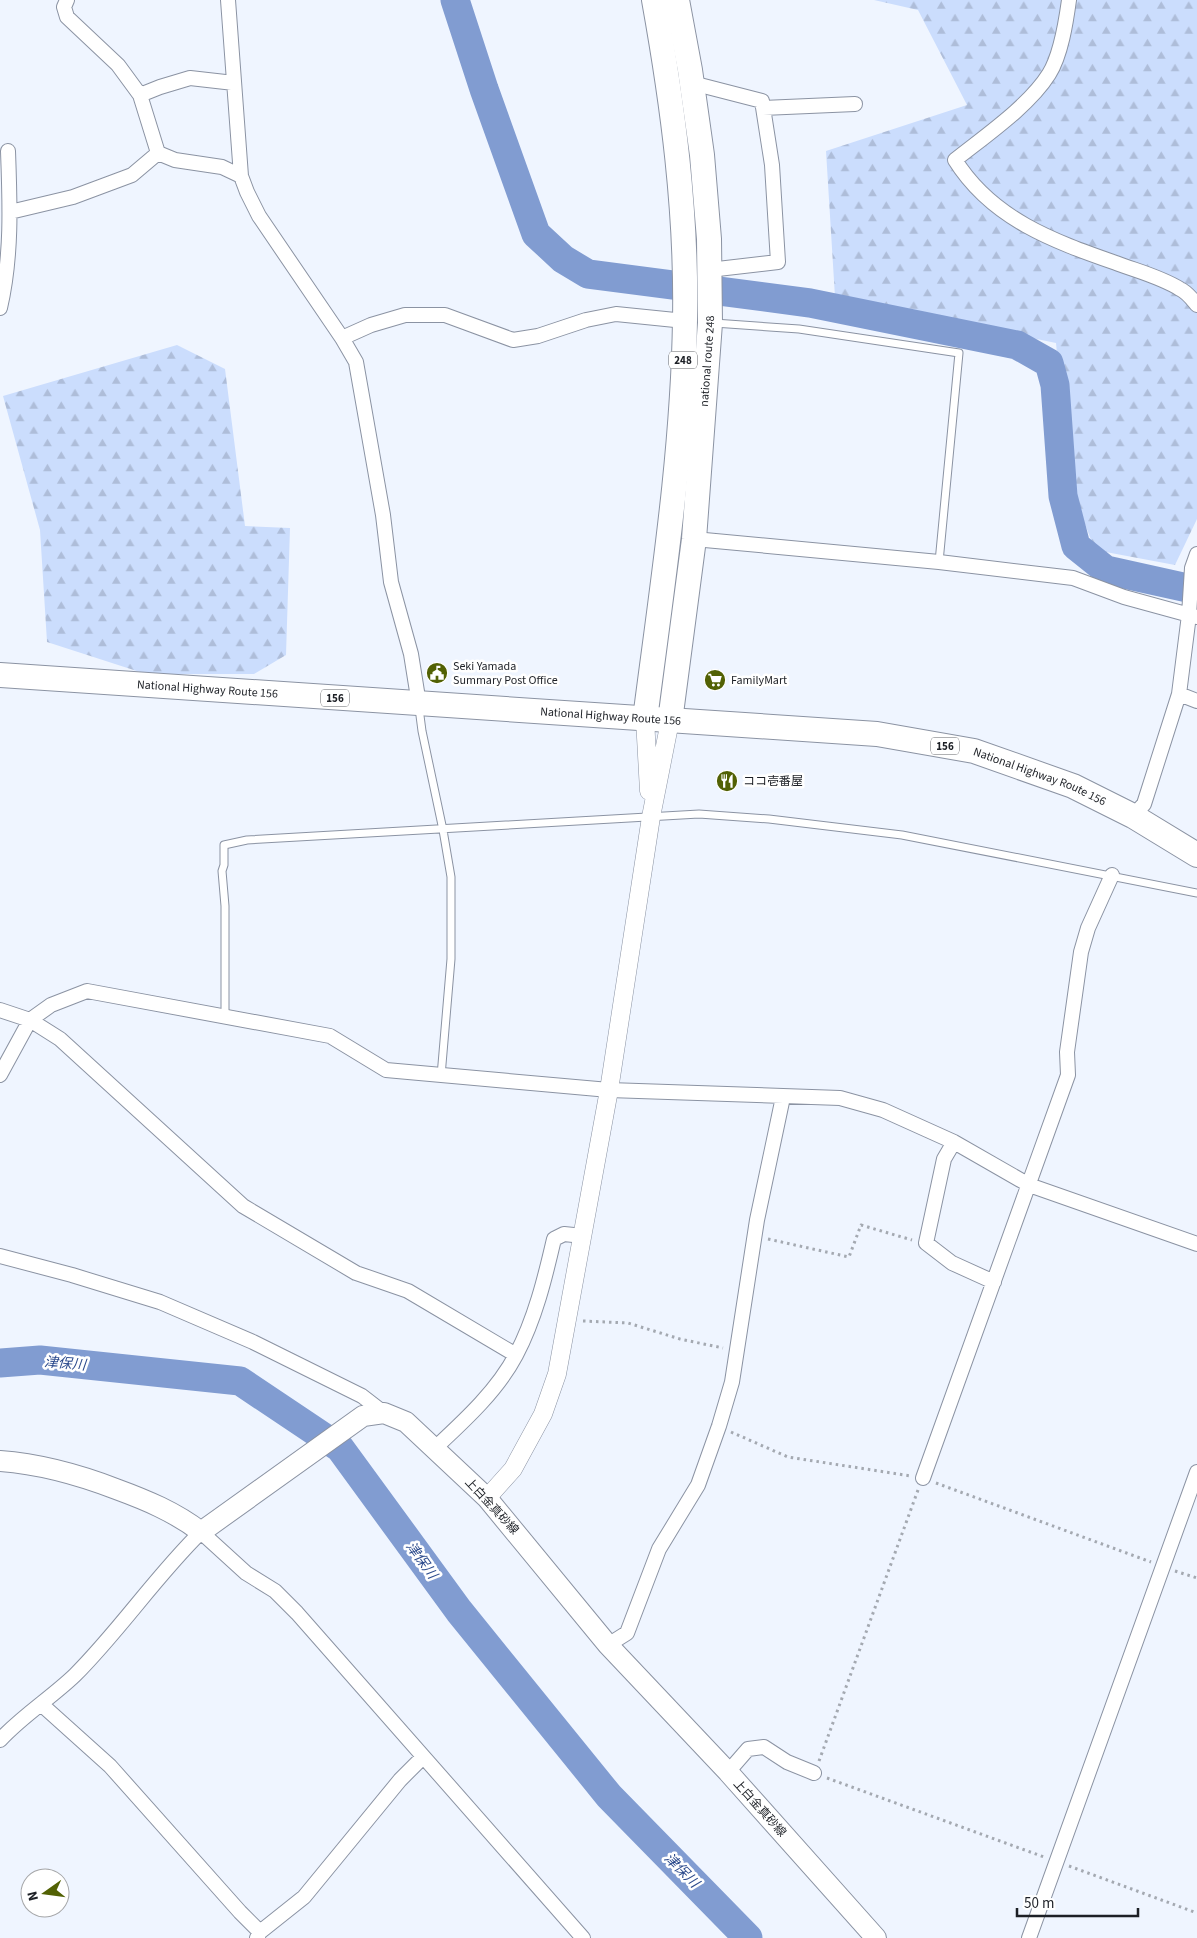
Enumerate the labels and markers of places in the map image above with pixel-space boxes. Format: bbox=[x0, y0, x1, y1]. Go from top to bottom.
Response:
place label: Seki Yamada Summary Post Office bbox=[453, 658, 558, 689]
public building icon: Seki Yamada Summary Post Office bbox=[425, 661, 449, 685]
supermarket icon: FamilyMart bbox=[703, 668, 727, 692]
place label: FamilyMart bbox=[731, 672, 787, 689]
restaurant icon: ココ壱番屋 bbox=[715, 769, 739, 793]
place label: ココ壱番屋 bbox=[743, 773, 803, 790]

